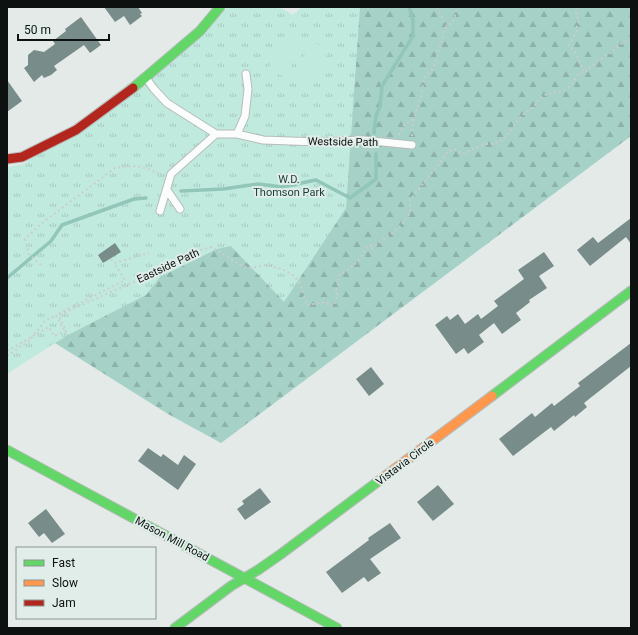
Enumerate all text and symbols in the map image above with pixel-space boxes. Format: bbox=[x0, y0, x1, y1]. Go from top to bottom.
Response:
scale bar bbox=[18, 16, 109, 42]
text: 50 m bbox=[24, 23, 51, 37]
street label: Westside Path bbox=[308, 135, 378, 149]
park label: W.D. Thomson Park bbox=[253, 173, 325, 199]
street label: Eastside Path bbox=[135, 246, 201, 286]
street label: Vistavia Circle bbox=[373, 436, 437, 488]
street label: Mason Mill Road bbox=[133, 514, 211, 564]
legend bbox=[16, 547, 156, 619]
text: Fast bbox=[52, 556, 75, 570]
text: Slow bbox=[52, 576, 78, 590]
text: Jam bbox=[52, 596, 76, 610]

